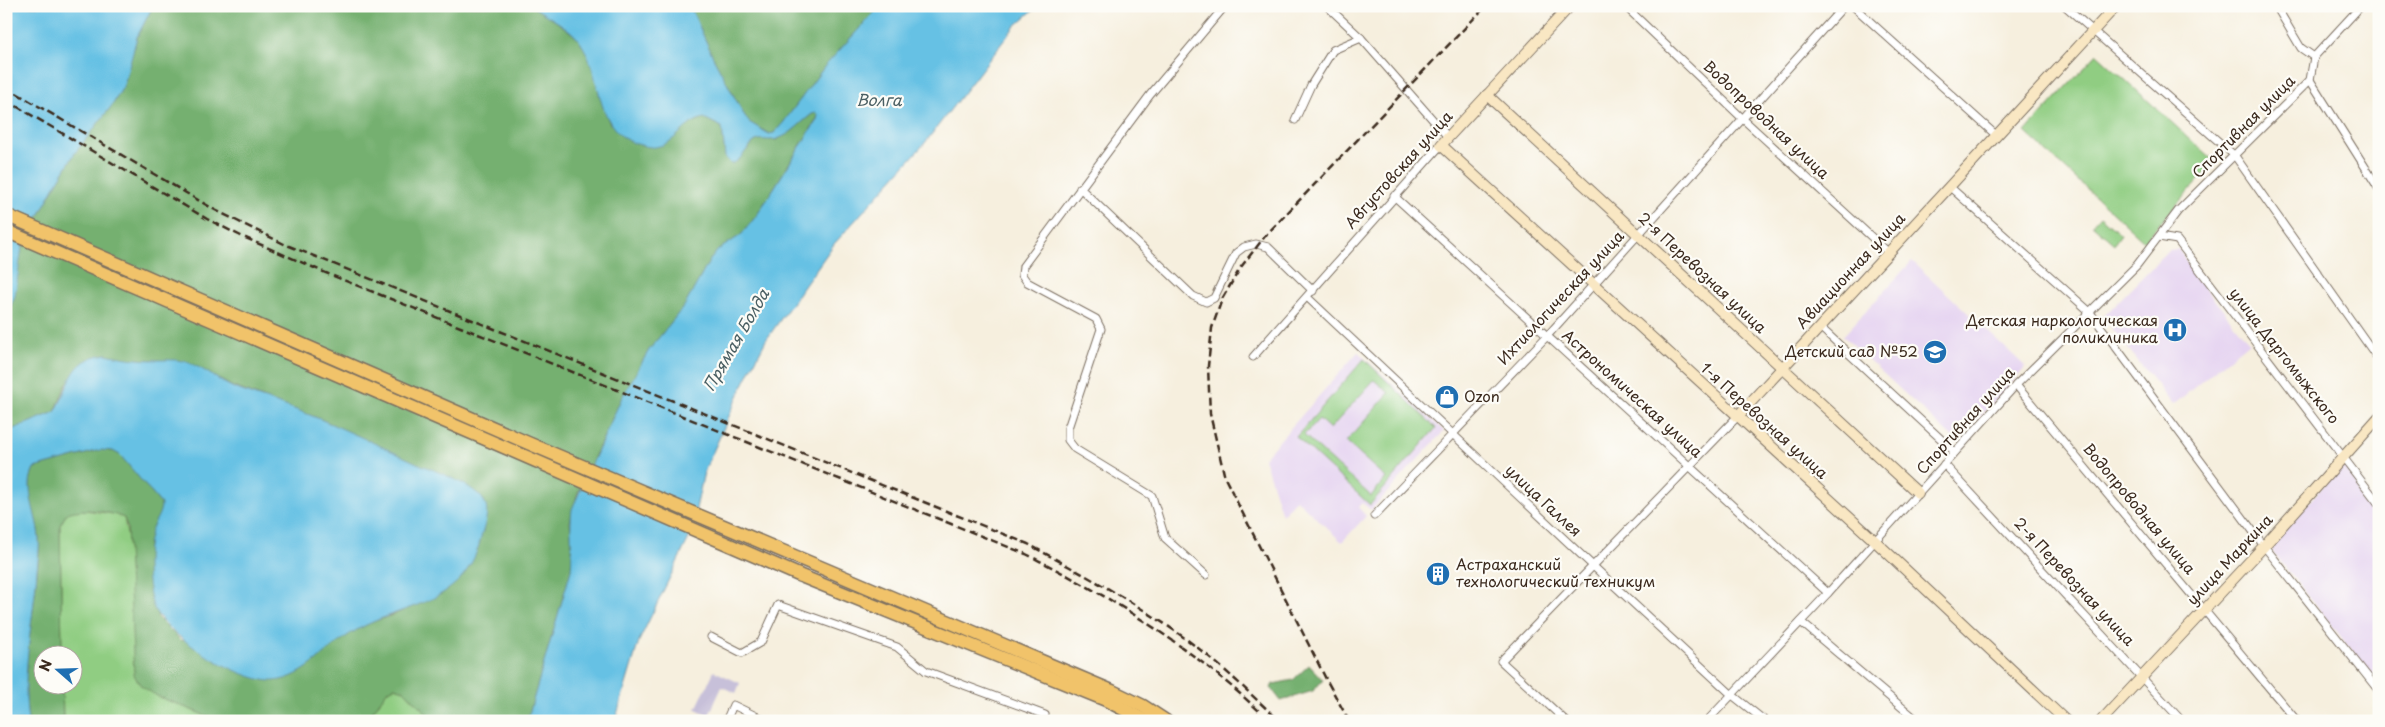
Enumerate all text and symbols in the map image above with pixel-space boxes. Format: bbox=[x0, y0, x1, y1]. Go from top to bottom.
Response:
street label: Водопроводная улица bbox=[1699, 54, 1836, 184]
street label: Спортивная улица bbox=[2186, 69, 2300, 183]
water label: Волга bbox=[856, 87, 903, 111]
street label: Августовская улица bbox=[1339, 105, 1458, 233]
street label: 2-я Перевозная улица bbox=[1634, 206, 1773, 338]
street label: Авиационная улица bbox=[1790, 206, 1910, 333]
street label: Ихтиологическая улица bbox=[1491, 224, 1629, 369]
street label: улица Даргомыжского bbox=[2225, 282, 2346, 428]
water label: Прямая Болда bbox=[696, 283, 775, 395]
place label: Детская наркологическая поликлиника bbox=[1965, 308, 2159, 348]
hospital icon: Детская наркологическая поликлиника bbox=[2162, 317, 2188, 343]
street label: Астрономическая улица bbox=[1558, 323, 1709, 463]
place label: Детский сад №52 bbox=[1784, 339, 1918, 362]
school or university icon: Детский сад №52 bbox=[1922, 339, 1948, 365]
street label: 1-я Перевозная улица bbox=[1696, 356, 1834, 484]
street label: Спортивная улица bbox=[1910, 361, 2020, 479]
shop icon: Ozon bbox=[1434, 384, 1460, 410]
place label: Ozon bbox=[1464, 384, 1500, 407]
street label: Водопроводная улица bbox=[2078, 437, 2202, 579]
street label: улица Галлея bbox=[1501, 458, 1587, 541]
street label: улица Маркина bbox=[2180, 508, 2278, 610]
street label: 2-я Перевозная улица bbox=[2009, 512, 2141, 651]
place label: Астраханский технологический техникум bbox=[1456, 552, 1655, 592]
building icon: Астраханский технологический техникум bbox=[1425, 561, 1451, 587]
north arrow bbox=[32, 644, 82, 694]
text: N bbox=[34, 657, 57, 674]

